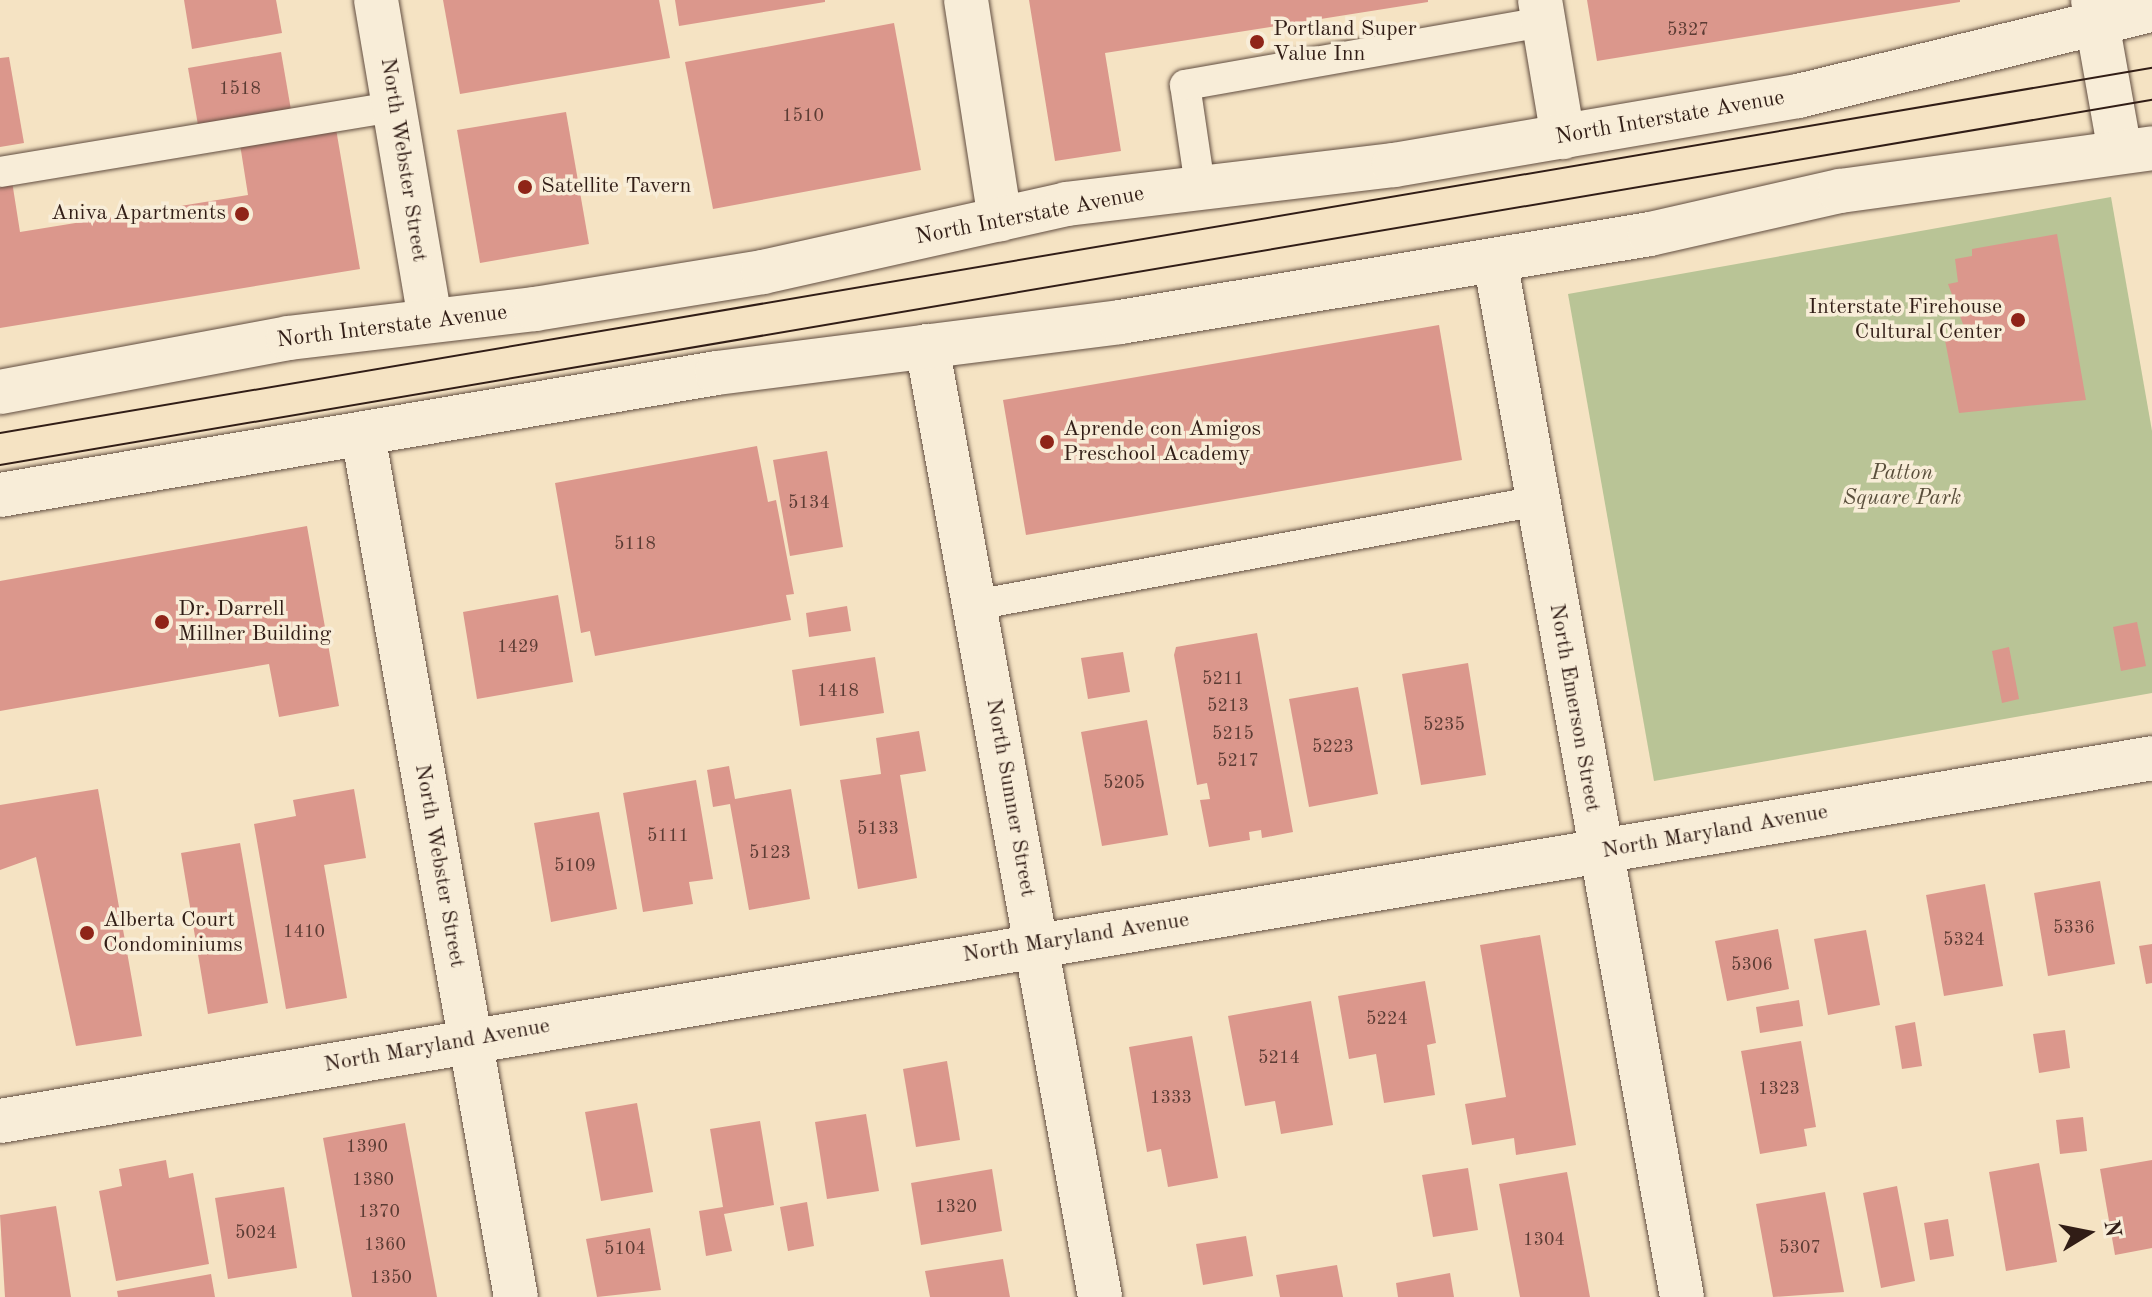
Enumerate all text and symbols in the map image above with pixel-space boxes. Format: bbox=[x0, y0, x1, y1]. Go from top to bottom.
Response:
place label: Portland Super Value Inn bbox=[1273, 16, 1417, 68]
house number: 5327 bbox=[1667, 19, 1709, 41]
marker: Portland Super Value Inn bbox=[1248, 33, 1266, 51]
street label: North Webster Street bbox=[374, 56, 432, 264]
house number: 1518 bbox=[219, 78, 261, 100]
street label: North Interstate Avenue bbox=[1553, 85, 1787, 151]
house number: 1510 bbox=[782, 105, 824, 127]
place label: Satellite Tavern bbox=[541, 174, 691, 200]
marker: Satellite Tavern bbox=[516, 178, 534, 196]
street label: North Interstate Avenue bbox=[914, 181, 1146, 251]
place label: Aniva Apartments bbox=[51, 201, 226, 227]
marker: Aniva Apartments bbox=[233, 205, 251, 223]
place label: Interstate Firehouse Cultural Center bbox=[1808, 294, 2002, 346]
street label: North Interstate Avenue bbox=[275, 300, 509, 354]
marker: Interstate Firehouse Cultural Center bbox=[2009, 311, 2027, 329]
place label: Aprende con Amigos Preschool Academy bbox=[1063, 416, 1261, 468]
marker: Aprende con Amigos Preschool Academy bbox=[1038, 433, 1056, 451]
park label: Patton Square Park bbox=[1843, 460, 1961, 512]
house number: 5134 bbox=[788, 492, 830, 514]
house number: 5118 bbox=[614, 533, 656, 555]
place label: Dr. Darrell Millner Building bbox=[178, 596, 331, 648]
street label: North Emerson Street bbox=[1543, 602, 1605, 814]
marker: Dr. Darrell Millner Building bbox=[153, 613, 171, 631]
house number: 1429 bbox=[497, 636, 539, 658]
house number: 5211 bbox=[1202, 668, 1244, 690]
house number: 1418 bbox=[817, 680, 859, 702]
house number: 5213 bbox=[1207, 695, 1249, 717]
street label: North Sumner Street bbox=[980, 697, 1040, 899]
house number: 5235 bbox=[1423, 714, 1465, 736]
house number: 5215 bbox=[1212, 723, 1254, 745]
house number: 5223 bbox=[1312, 736, 1354, 758]
house number: 5217 bbox=[1217, 750, 1259, 772]
street label: North Webster Street bbox=[408, 762, 470, 970]
house number: 5205 bbox=[1103, 772, 1145, 794]
street label: North Maryland Avenue bbox=[1600, 799, 1830, 865]
house number: 5133 bbox=[857, 818, 899, 840]
house number: 5111 bbox=[647, 825, 689, 847]
house number: 5123 bbox=[749, 842, 791, 864]
house number: 5109 bbox=[554, 855, 596, 877]
place label: Alberta Court Condominiums bbox=[103, 907, 243, 958]
street label: North Maryland Avenue bbox=[961, 907, 1191, 969]
house number: 5336 bbox=[2053, 917, 2095, 939]
house number: 1410 bbox=[283, 921, 325, 943]
marker: Alberta Court Condominiums bbox=[78, 924, 96, 942]
house number: 5324 bbox=[1943, 929, 1985, 951]
house number: 5306 bbox=[1731, 954, 1773, 976]
house number: 5224 bbox=[1366, 1008, 1408, 1030]
street label: North Maryland Avenue bbox=[322, 1013, 552, 1079]
house number: 5214 bbox=[1258, 1047, 1300, 1069]
house number: 1323 bbox=[1758, 1078, 1800, 1100]
house number: 1333 bbox=[1150, 1087, 1192, 1109]
house number: 1390 bbox=[346, 1136, 388, 1158]
house number: 1380 bbox=[352, 1169, 394, 1191]
north arrow bbox=[2048, 1193, 2128, 1273]
house number: 1320 bbox=[935, 1196, 977, 1218]
house number: 1370 bbox=[358, 1201, 400, 1223]
text: N bbox=[2099, 1219, 2124, 1239]
house number: 5024 bbox=[235, 1222, 277, 1244]
house number: 1304 bbox=[1523, 1229, 1565, 1251]
house number: 1360 bbox=[364, 1234, 406, 1256]
house number: 5307 bbox=[1779, 1237, 1821, 1259]
house number: 5104 bbox=[604, 1238, 646, 1260]
house number: 1350 bbox=[370, 1267, 412, 1289]

